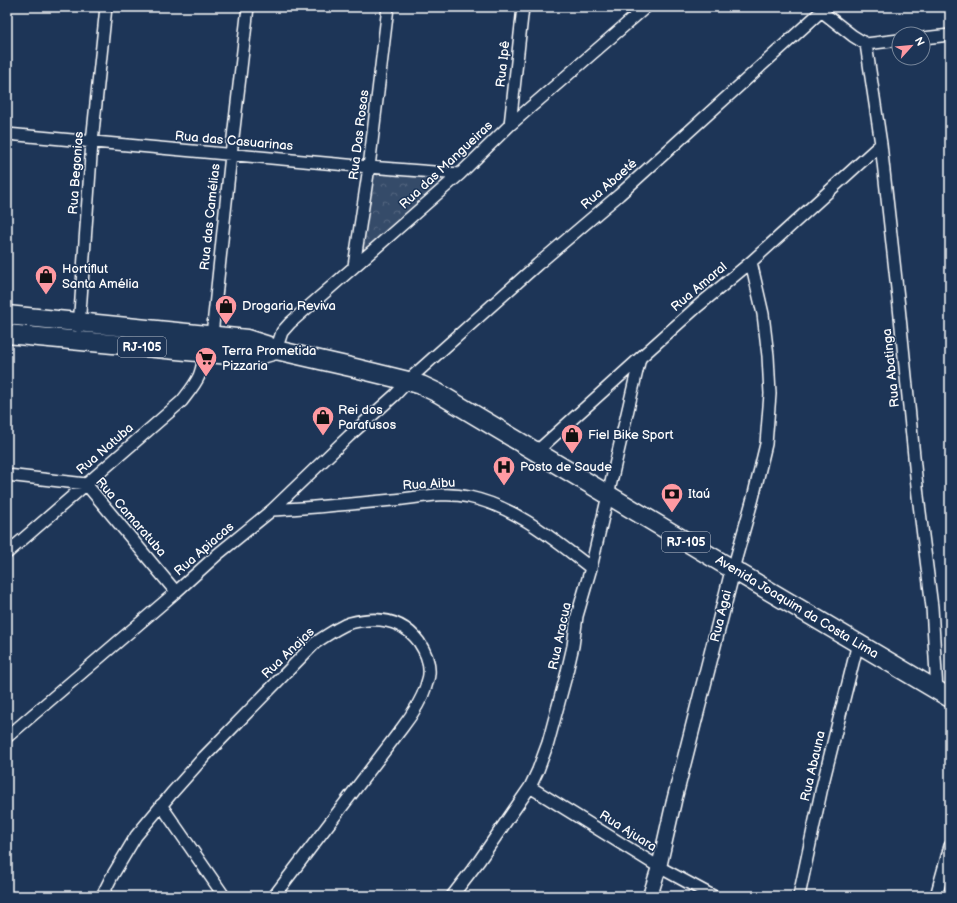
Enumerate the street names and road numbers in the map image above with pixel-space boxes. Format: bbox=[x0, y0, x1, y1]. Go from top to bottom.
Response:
street label: Rua Ipê bbox=[493, 40, 513, 88]
street label: Rua Das Rosas bbox=[346, 88, 373, 181]
street label: Rua das Mangueiras bbox=[396, 117, 496, 212]
street label: Rua das Casuarinas bbox=[174, 128, 294, 154]
street label: Rua Begonias bbox=[65, 130, 87, 215]
street label: Rua Abaeté bbox=[578, 155, 640, 213]
street label: Rua das Camélias bbox=[196, 162, 224, 271]
street label: Rua Amaral bbox=[668, 259, 730, 315]
street label: Rua Abatinga bbox=[879, 328, 903, 408]
road number: RJ-105 bbox=[118, 337, 166, 357]
street label: Rua Natuba bbox=[73, 420, 137, 478]
street label: Rua Camaratuba bbox=[92, 474, 170, 560]
street label: Rua Aibu bbox=[402, 475, 456, 493]
street label: Rua Apiacas bbox=[171, 518, 238, 579]
road number: RJ-105 bbox=[662, 532, 710, 552]
street label: Avenida Joaquim da Costa Lima bbox=[713, 552, 881, 662]
street label: Rua Agai bbox=[707, 588, 735, 644]
street label: Rua Aracua bbox=[545, 601, 575, 671]
street label: Rua Anajas bbox=[258, 624, 318, 682]
street label: Rua Abauna bbox=[797, 729, 829, 803]
street label: Rua Ajuara bbox=[596, 807, 660, 855]

